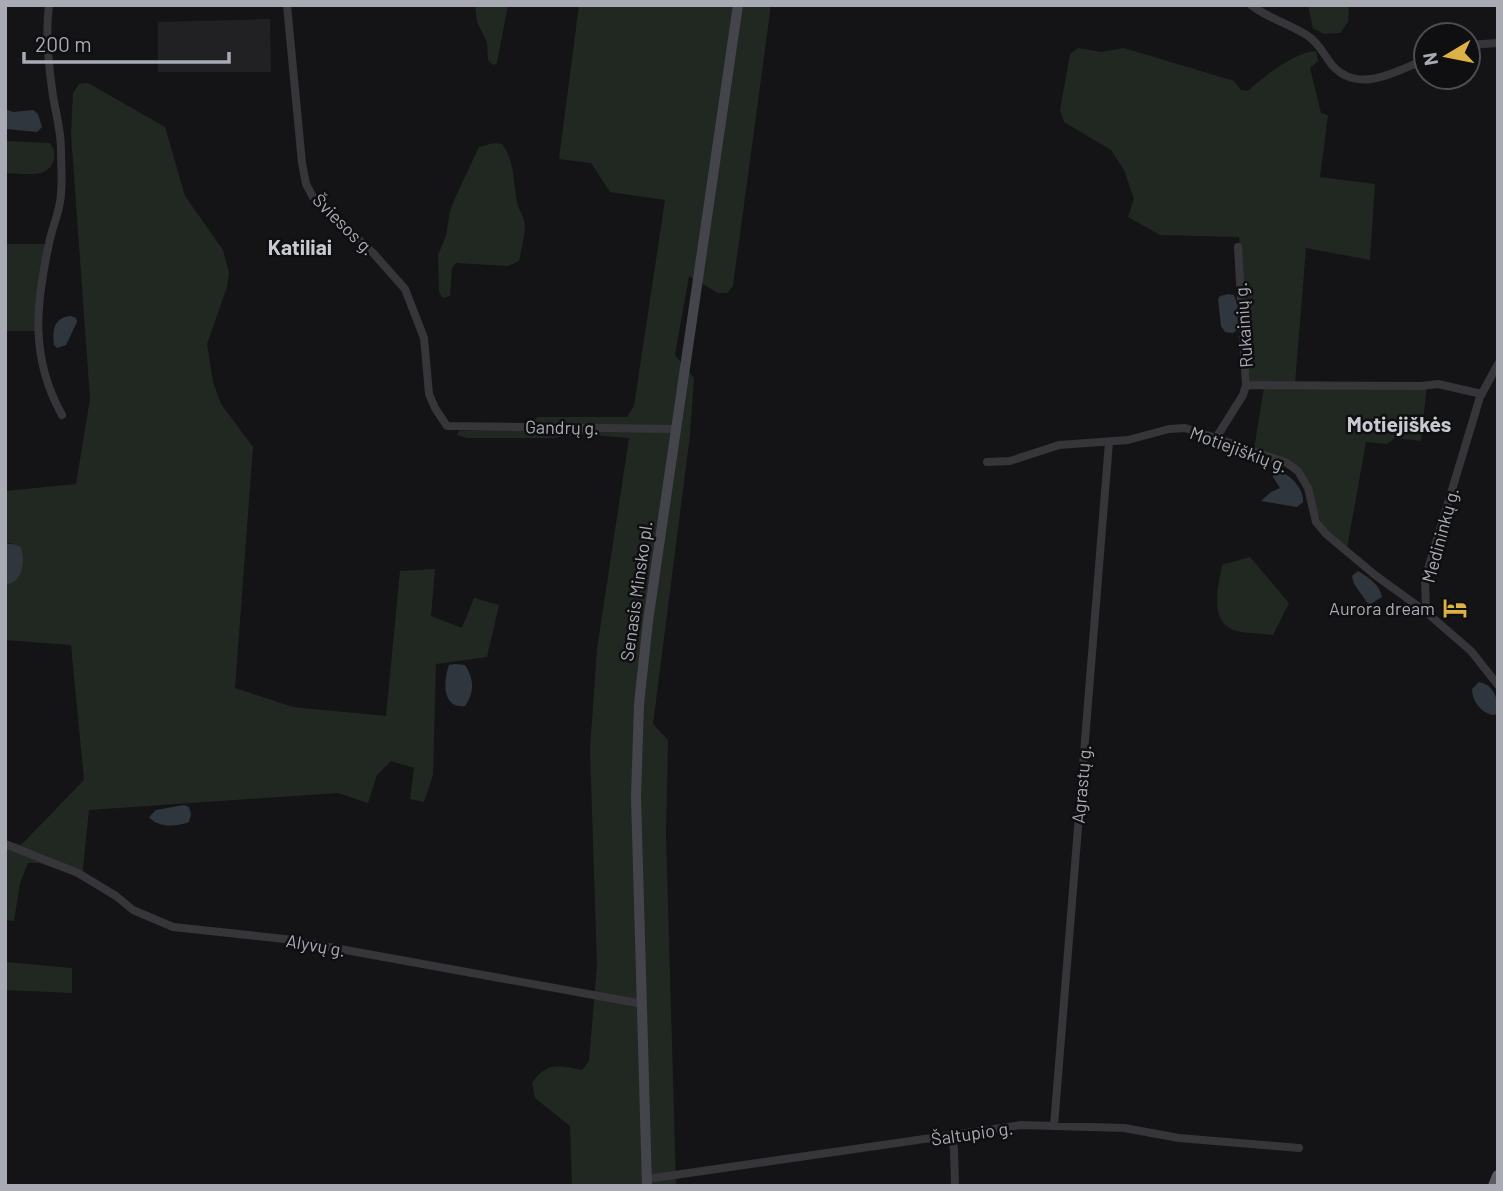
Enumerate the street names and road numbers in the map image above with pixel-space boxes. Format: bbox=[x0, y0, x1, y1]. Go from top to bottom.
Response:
street label: Šviesos g. bbox=[308, 188, 380, 260]
street label: Rukainių g. bbox=[1229, 282, 1257, 368]
street label: Gandrų g. bbox=[525, 415, 599, 439]
street label: Motiejiškių g. bbox=[1187, 421, 1291, 477]
street label: Medininkų g. bbox=[1417, 485, 1463, 585]
street label: Senasis Minsko pl. bbox=[615, 519, 657, 663]
street label: Agrastų g. bbox=[1067, 744, 1095, 824]
street label: Alyvų g. bbox=[285, 929, 347, 961]
street label: Šaltupio g. bbox=[930, 1116, 1014, 1150]

